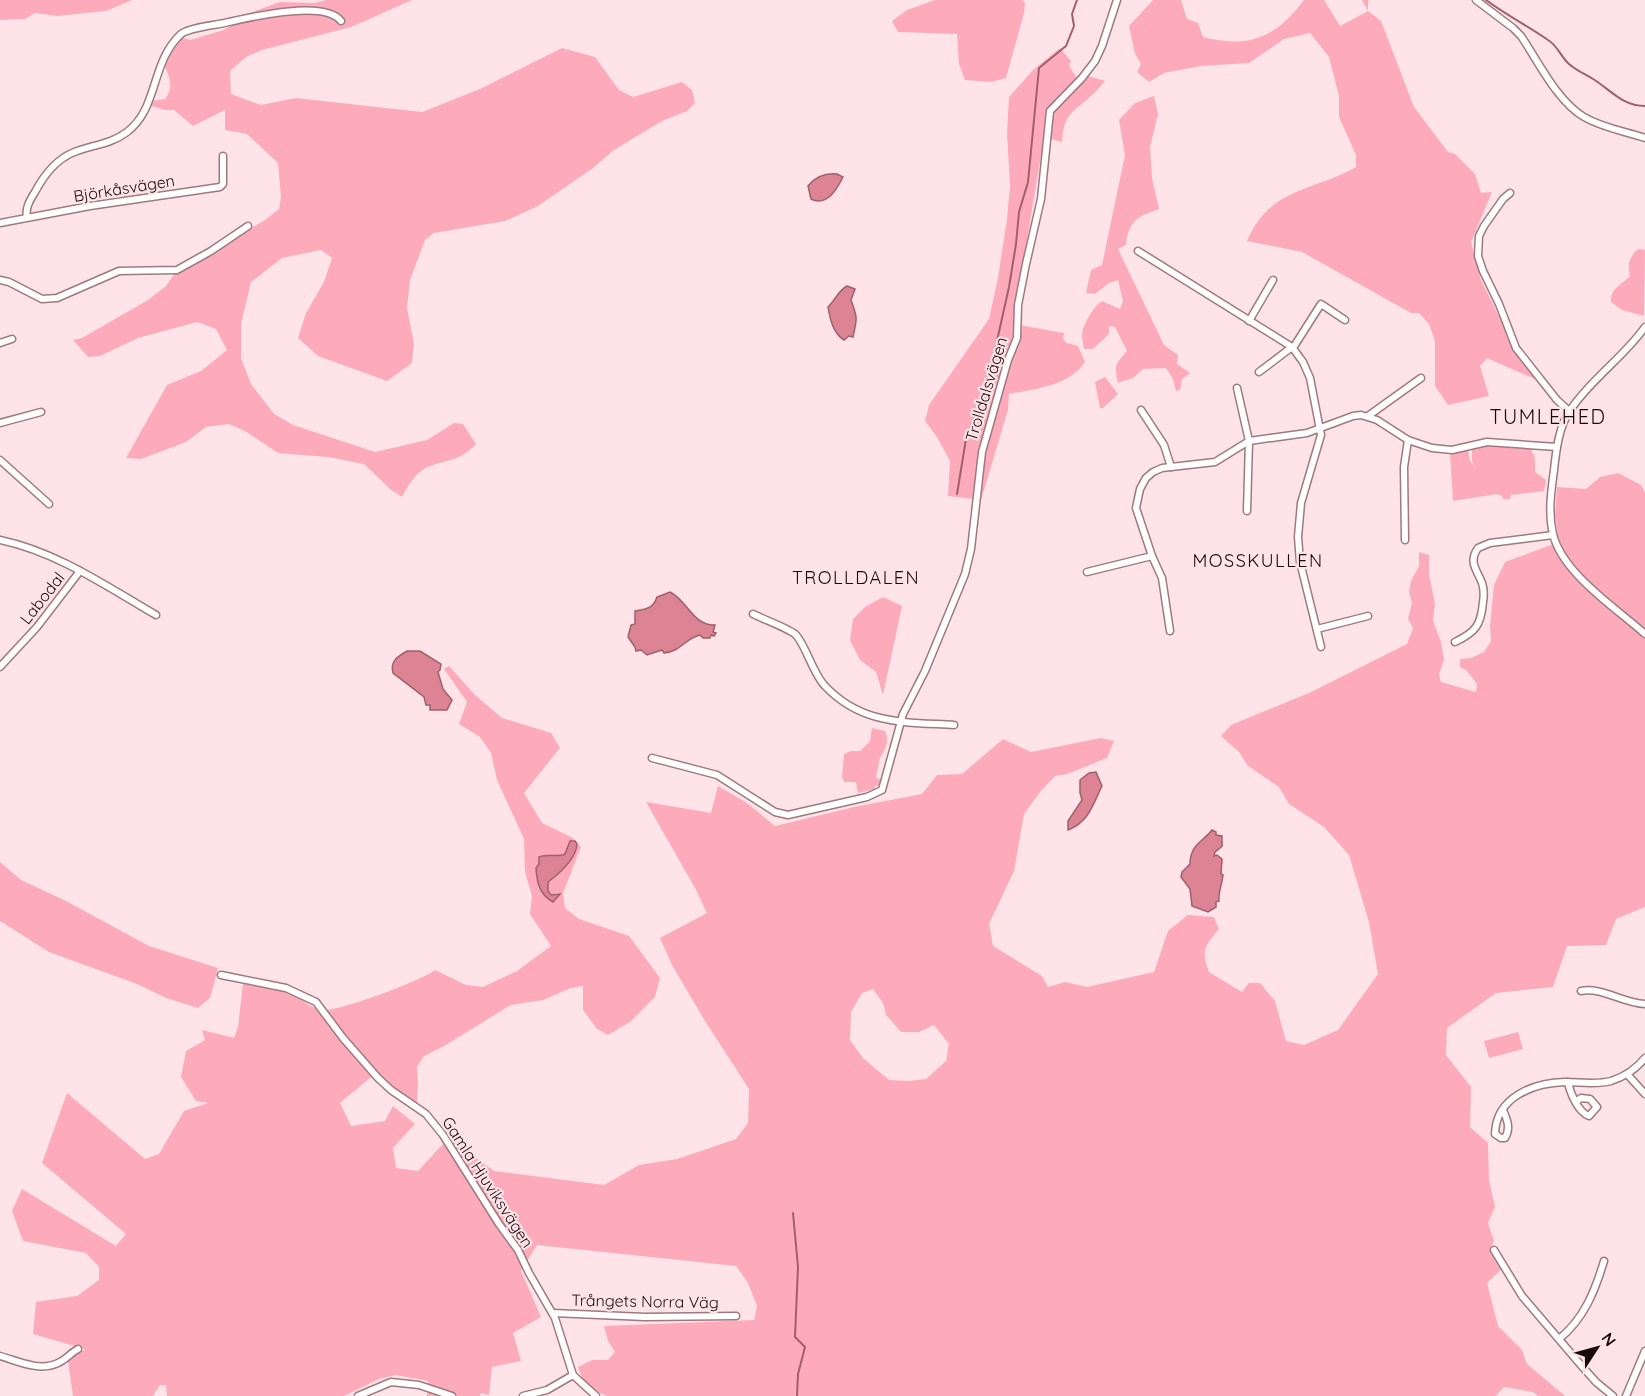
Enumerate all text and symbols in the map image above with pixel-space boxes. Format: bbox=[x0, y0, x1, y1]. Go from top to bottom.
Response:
street label: Björkåsvägen bbox=[72, 170, 176, 206]
street label: Trolldalsvägen bbox=[961, 334, 1011, 444]
district label: TUMLEHED bbox=[1489, 404, 1607, 429]
district label: MOSSKULLEN bbox=[1192, 549, 1324, 572]
district label: TROLLDALEN bbox=[792, 566, 920, 589]
street label: Labodal bbox=[15, 568, 69, 628]
street label: Gamla Hjuviksvägen bbox=[438, 1113, 538, 1251]
street label: Trångets Norra Väg bbox=[571, 1290, 719, 1312]
north arrow bbox=[1567, 1318, 1627, 1378]
text: N bbox=[1598, 1329, 1621, 1350]

